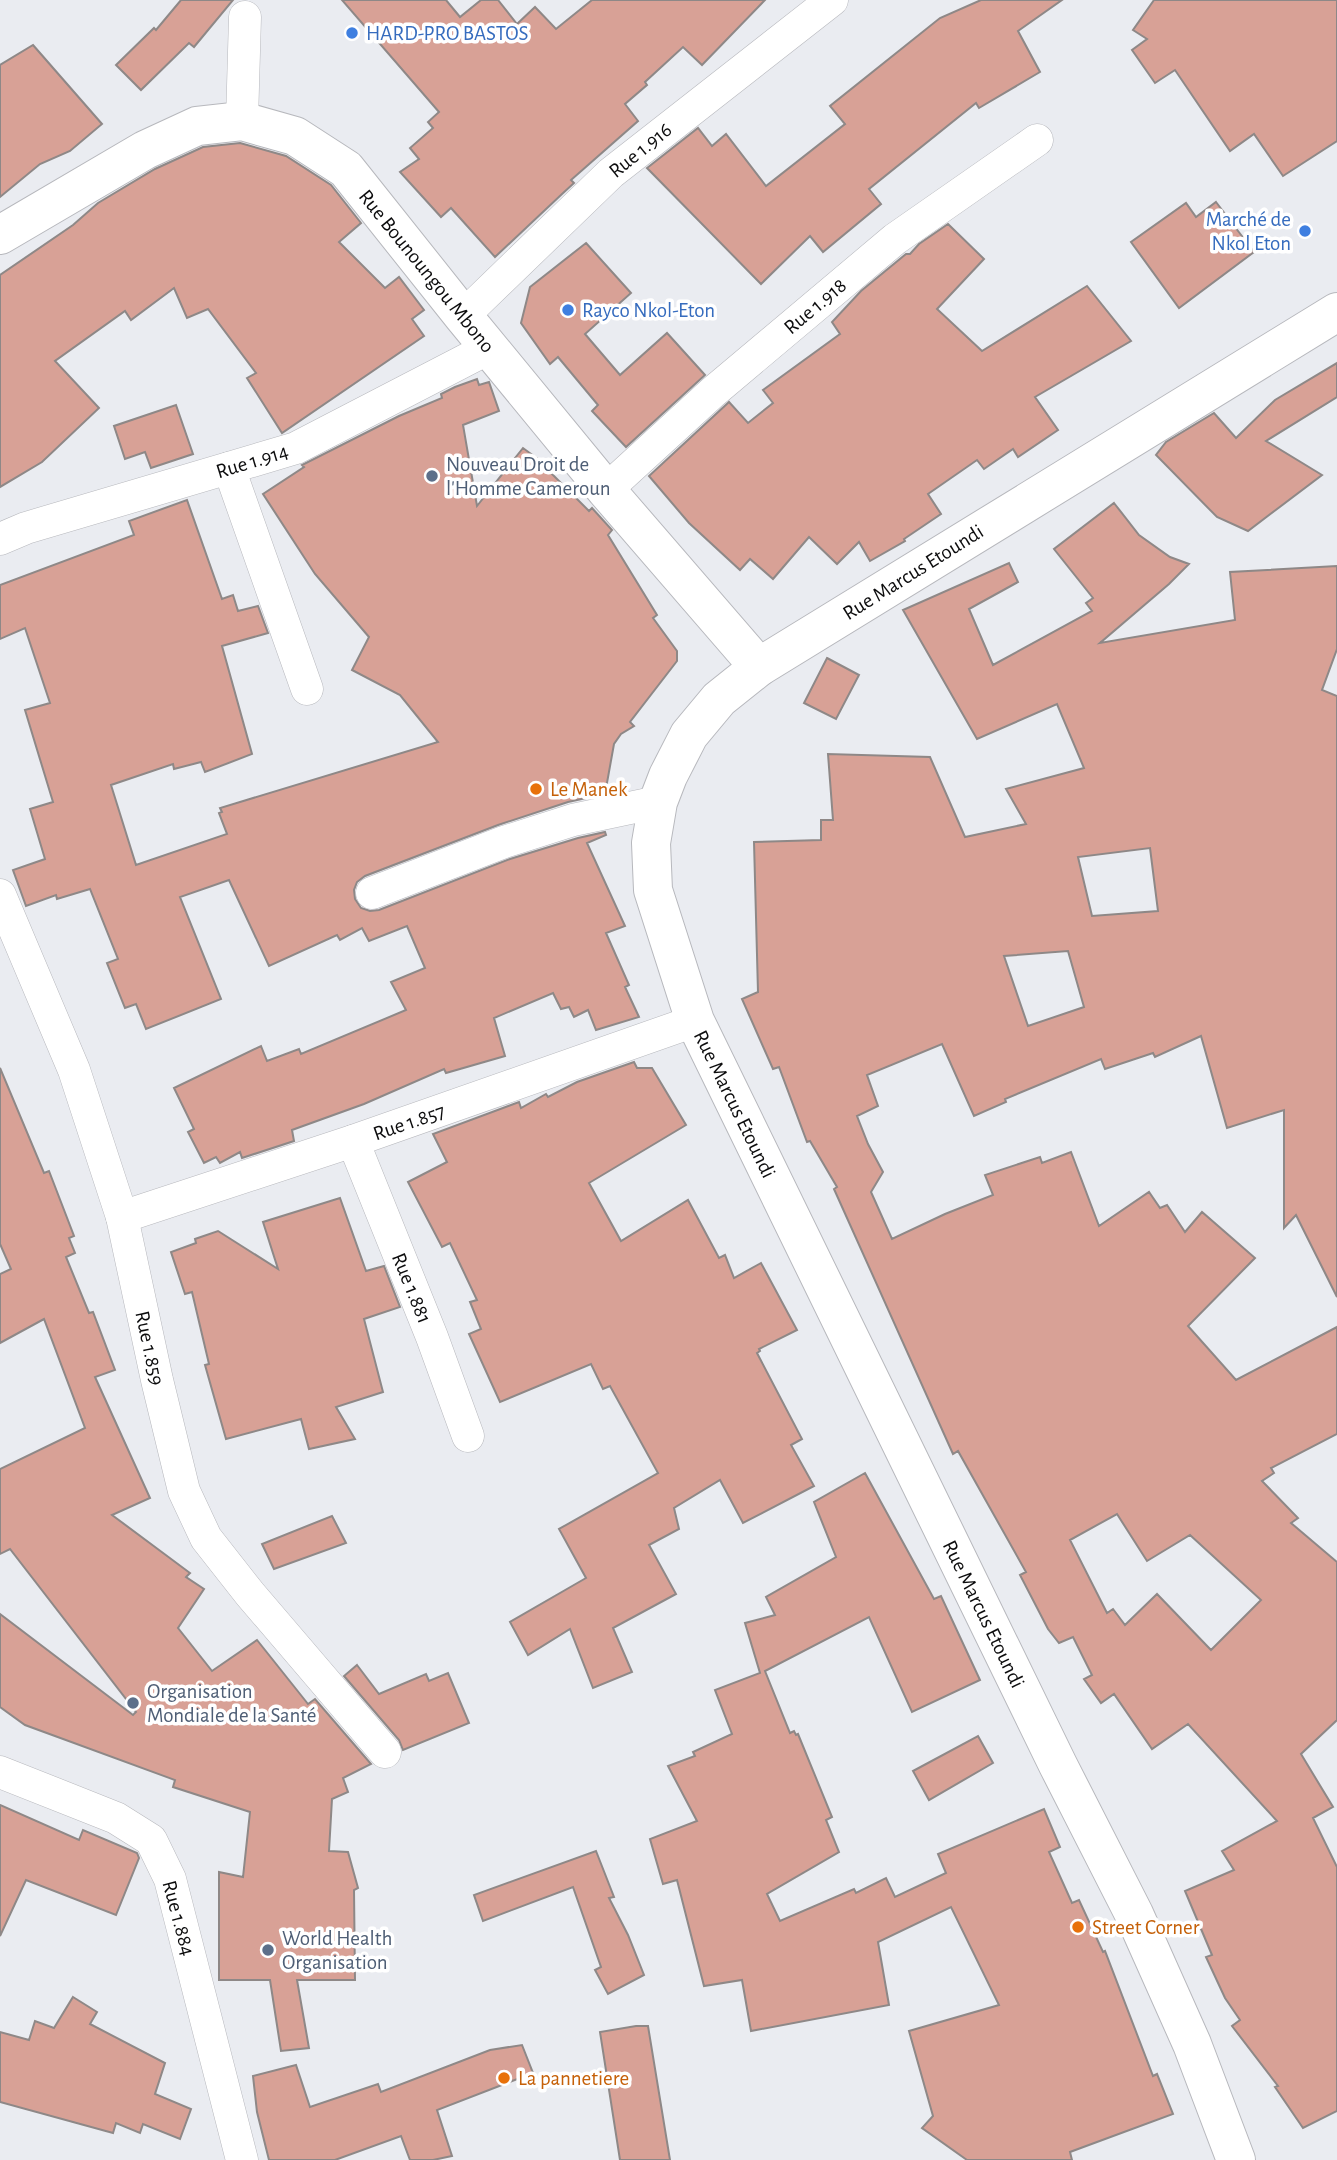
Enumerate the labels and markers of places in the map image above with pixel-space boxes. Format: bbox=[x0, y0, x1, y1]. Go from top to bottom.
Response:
place label: HARD-PRO BASTOS bbox=[366, 23, 528, 44]
marker: HARD-PRO BASTOS bbox=[344, 25, 360, 41]
place label: Marché de Nkol Eton bbox=[1206, 209, 1291, 254]
marker: Marché de Nkol Eton bbox=[1297, 223, 1313, 239]
place label: Rayco Nkol-Eton bbox=[582, 300, 715, 321]
marker: Rayco Nkol-Eton bbox=[560, 302, 576, 318]
place label: Nouveau Droit de l'Homme Cameroun bbox=[446, 454, 611, 499]
marker: Nouveau Droit de l'Homme Cameroun bbox=[424, 468, 440, 484]
place label: Le Manek bbox=[550, 779, 628, 800]
marker: Le Manek bbox=[528, 781, 544, 797]
place label: Organisation Mondiale de la Santé bbox=[147, 1681, 316, 1726]
marker: Organisation Mondiale de la Santé bbox=[125, 1695, 141, 1711]
place label: Street Corner bbox=[1092, 1917, 1200, 1938]
marker: Street Corner bbox=[1070, 1919, 1086, 1935]
place label: World Health Organisation bbox=[282, 1928, 392, 1973]
marker: World Health Organisation bbox=[260, 1942, 276, 1958]
place label: La pannetiere bbox=[518, 2068, 629, 2089]
marker: La pannetiere bbox=[496, 2070, 512, 2086]

